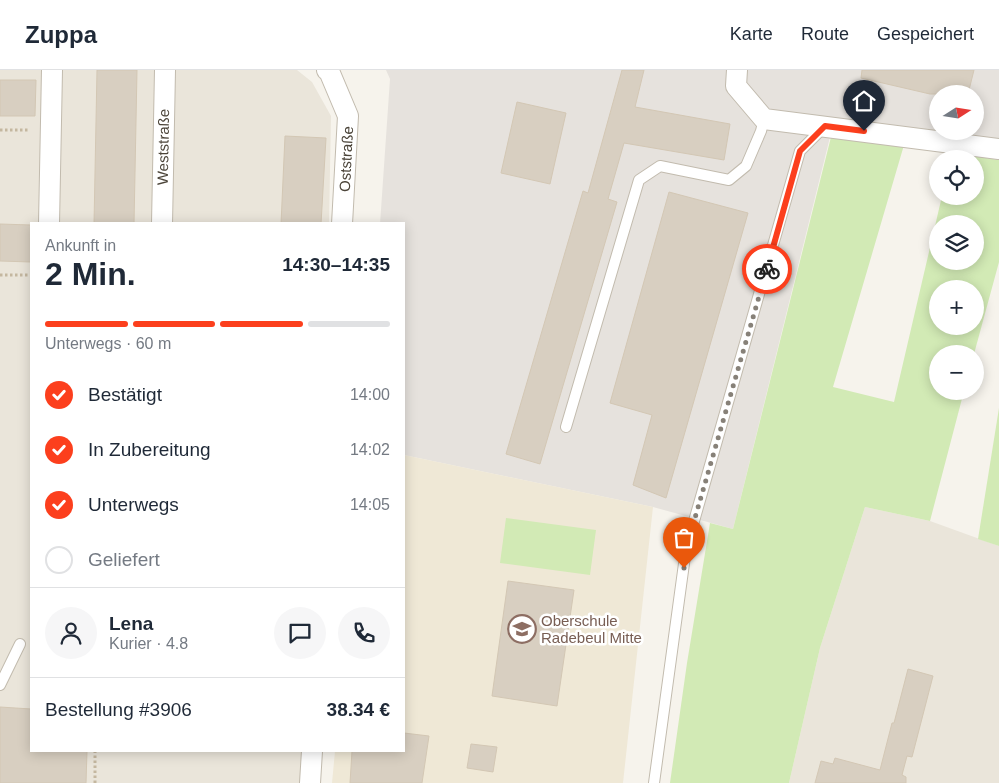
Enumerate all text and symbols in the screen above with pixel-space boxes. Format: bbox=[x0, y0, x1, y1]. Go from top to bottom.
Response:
text: Zuppa bbox=[25, 21, 97, 48]
text: Karte bbox=[730, 24, 773, 44]
text: Route bbox=[801, 24, 849, 44]
text: Gespeichert bbox=[877, 24, 974, 44]
pin bbox=[843, 80, 885, 131]
north arrow bbox=[929, 85, 984, 140]
map controls bbox=[929, 85, 984, 400]
icon: home bbox=[850, 87, 878, 115]
street label: Weststraße bbox=[154, 109, 172, 185]
street label: Oststraße bbox=[336, 126, 356, 192]
button: locate bbox=[929, 150, 984, 205]
button: layers bbox=[929, 215, 984, 270]
text: Ankunft in bbox=[45, 237, 116, 254]
courier bbox=[742, 244, 792, 294]
text: 14:30–14:35 bbox=[282, 254, 390, 275]
icon: bike bbox=[753, 255, 781, 283]
text: 2 Min. bbox=[45, 256, 136, 292]
button: + bbox=[929, 280, 984, 335]
text: Unterwegs · 60 m bbox=[45, 335, 171, 352]
button: − bbox=[929, 345, 984, 400]
icon: check bbox=[45, 381, 73, 409]
text: Bestätigt bbox=[88, 384, 162, 405]
text: 14:00 bbox=[350, 386, 390, 403]
icon: check bbox=[45, 436, 73, 464]
text: In Zubereitung bbox=[88, 439, 211, 460]
text: 14:02 bbox=[350, 441, 390, 458]
icon: check bbox=[45, 491, 73, 519]
text: Unterwegs bbox=[88, 494, 179, 515]
text: 14:05 bbox=[350, 496, 390, 513]
pin bbox=[663, 517, 705, 568]
icon: bag bbox=[670, 524, 698, 552]
text: Geliefert bbox=[88, 549, 160, 570]
button: person bbox=[45, 607, 97, 659]
button: chat bbox=[274, 607, 326, 659]
button: phone bbox=[338, 607, 390, 659]
place label: Oberschule Radebeul Mitte bbox=[541, 612, 642, 646]
text: Lena bbox=[109, 613, 153, 634]
school or university icon: Oberschule Radebeul Mitte bbox=[507, 614, 537, 644]
text: Kurier · 4.8 bbox=[109, 635, 188, 652]
text: Bestellung #3906 bbox=[45, 699, 192, 720]
text: 38.34 € bbox=[327, 699, 390, 720]

